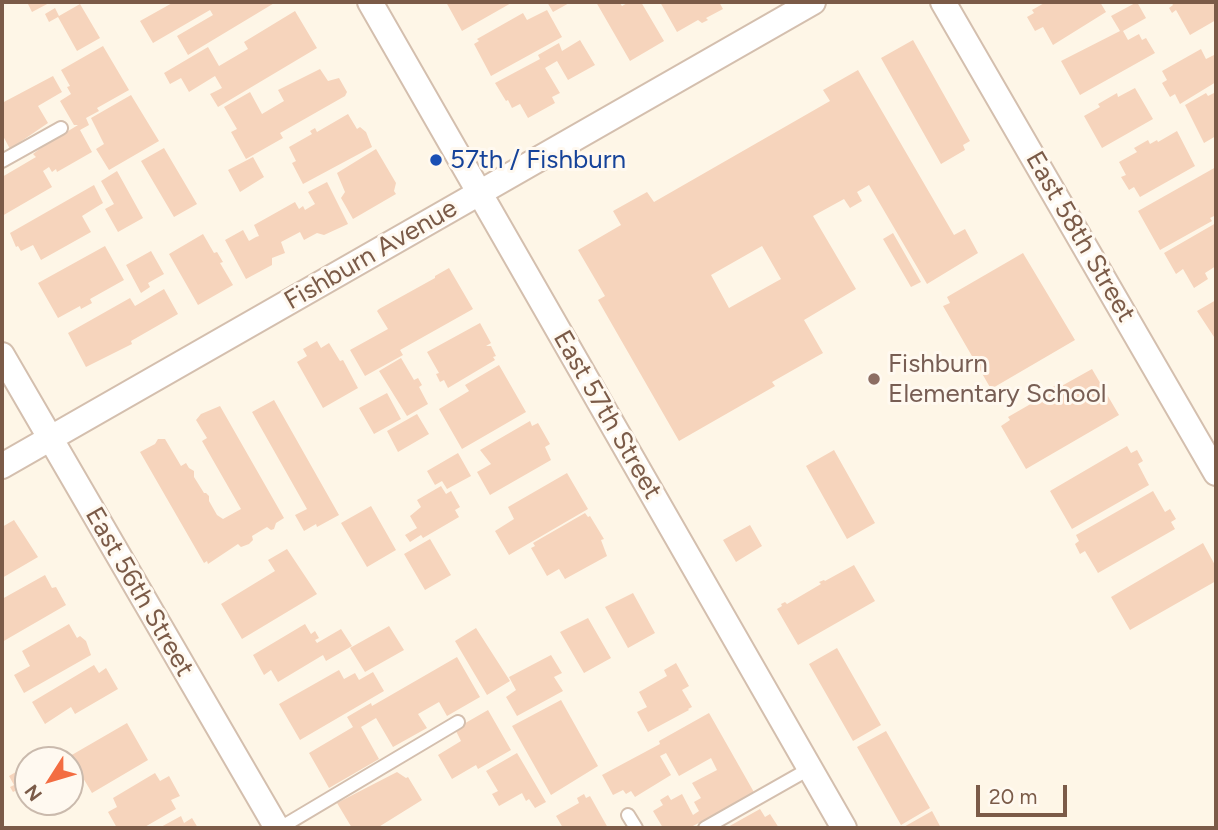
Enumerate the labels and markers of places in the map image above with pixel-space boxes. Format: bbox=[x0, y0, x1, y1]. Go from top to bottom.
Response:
place label: 57th / Fishburn bbox=[450, 144, 626, 176]
marker: 57th / Fishburn bbox=[428, 152, 444, 168]
place label: Fishburn Elementary School bbox=[888, 348, 1106, 410]
marker: Fishburn Elementary School bbox=[866, 371, 882, 387]

